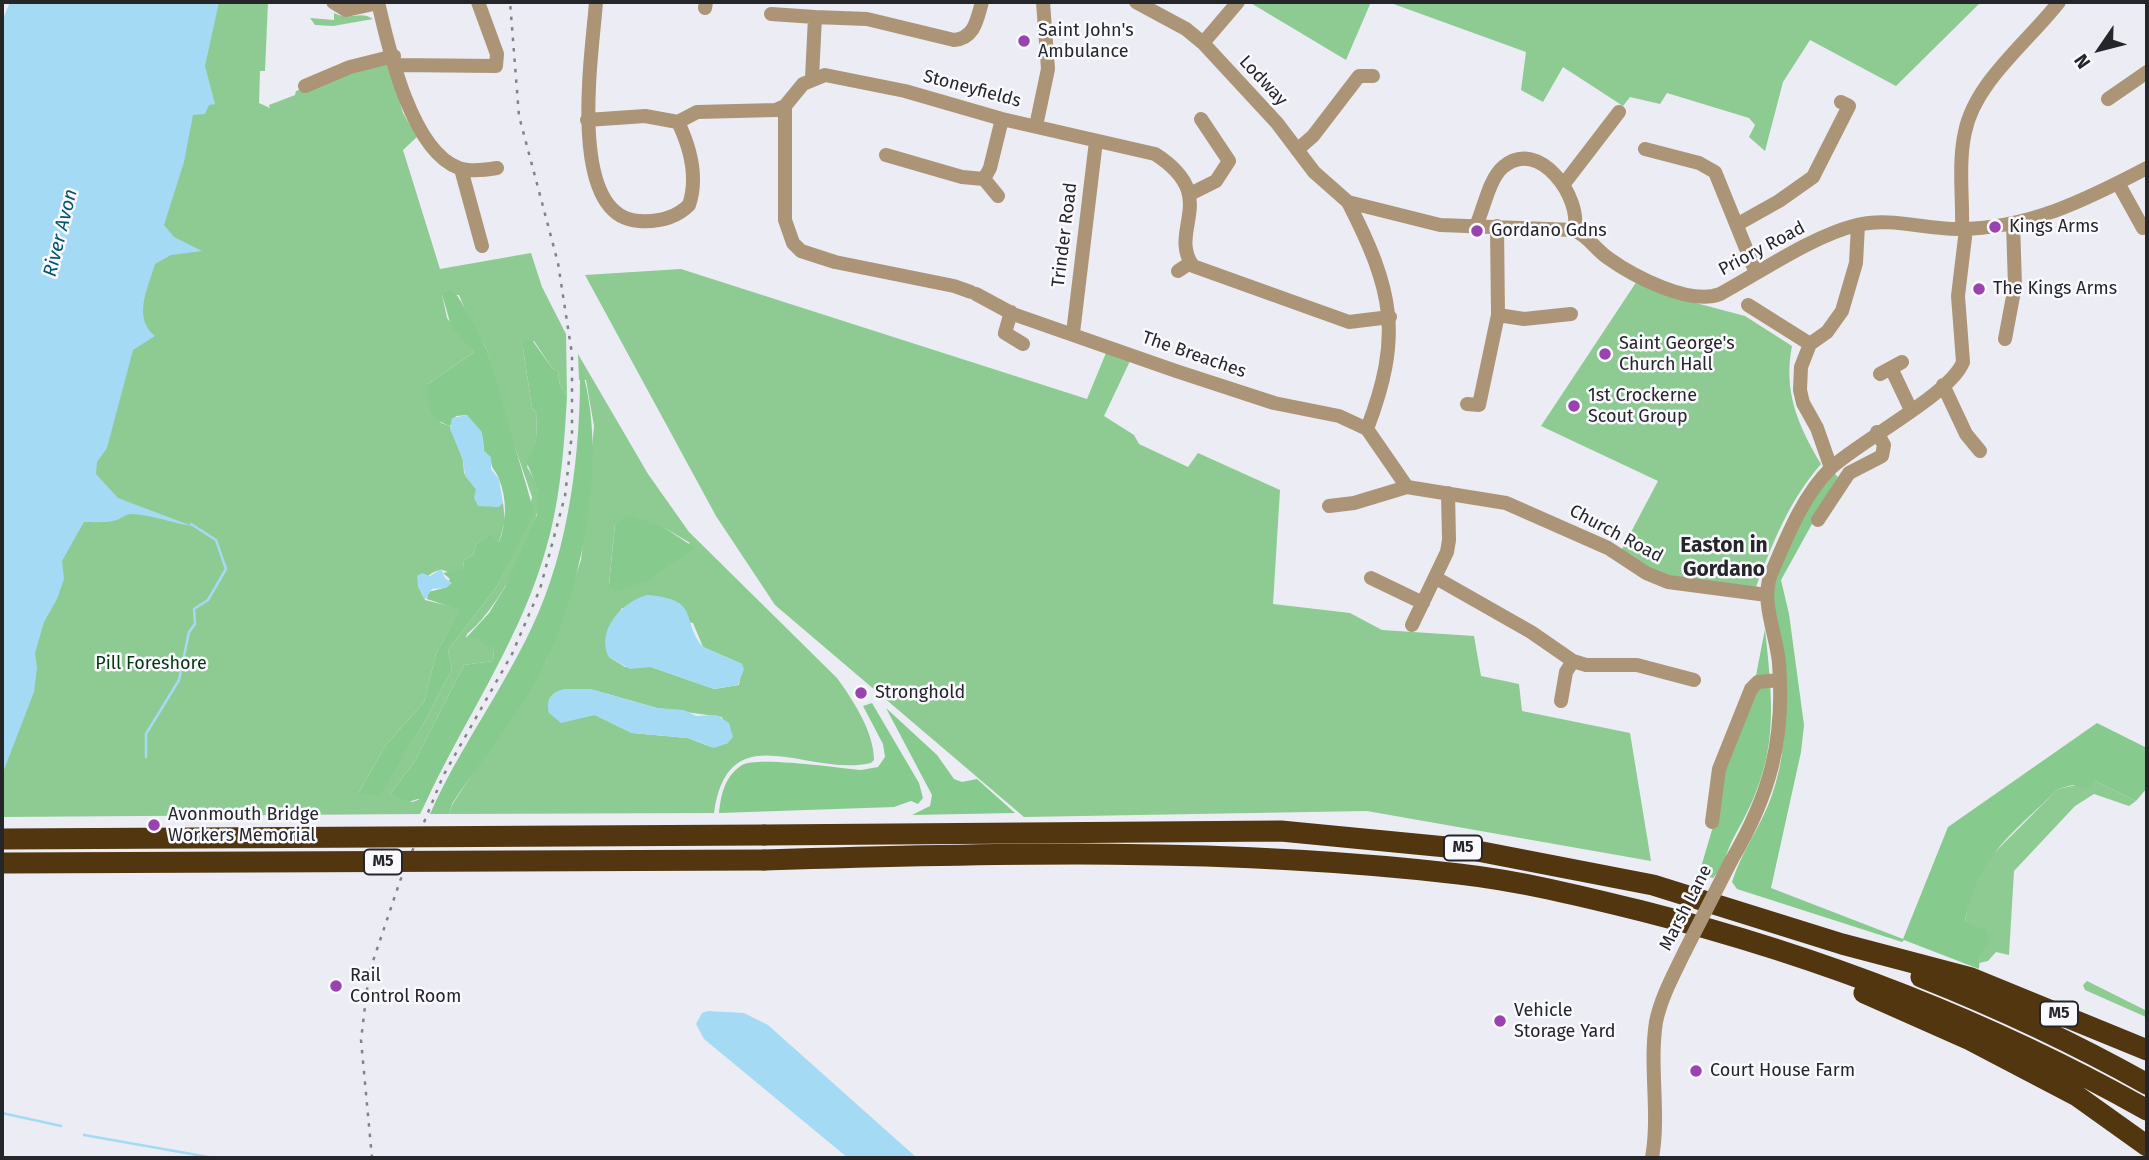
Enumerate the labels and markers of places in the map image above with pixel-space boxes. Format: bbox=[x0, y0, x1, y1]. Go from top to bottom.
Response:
place label: Saint John's Ambulance bbox=[1038, 20, 1134, 62]
marker: Saint John's Ambulance bbox=[1016, 33, 1032, 49]
place label: Kings Arms bbox=[2009, 216, 2099, 238]
marker: Kings Arms bbox=[1987, 219, 2003, 235]
place label: Gordano Gdns bbox=[1491, 220, 1607, 242]
marker: Gordano Gdns bbox=[1469, 223, 1485, 239]
place label: The Kings Arms bbox=[1993, 278, 2117, 300]
marker: The Kings Arms bbox=[1971, 281, 1987, 297]
place label: Saint George's Church Hall bbox=[1619, 333, 1735, 376]
marker: Saint George's Church Hall bbox=[1597, 346, 1613, 362]
place label: 1st Crockerne Scout Group bbox=[1588, 385, 1697, 428]
marker: 1st Crockerne Scout Group bbox=[1566, 398, 1582, 414]
place label: Stronghold bbox=[875, 682, 965, 704]
marker: Stronghold bbox=[853, 685, 869, 701]
place label: Avonmouth Bridge Workers Memorial bbox=[168, 804, 319, 846]
marker: Avonmouth Bridge Workers Memorial bbox=[146, 817, 162, 833]
place label: Rail Control Room bbox=[350, 965, 461, 1007]
marker: Rail Control Room bbox=[328, 978, 344, 994]
place label: Vehicle Storage Yard bbox=[1514, 1000, 1616, 1042]
marker: Vehicle Storage Yard bbox=[1492, 1013, 1508, 1029]
place label: Court House Farm bbox=[1710, 1060, 1855, 1082]
marker: Court House Farm bbox=[1688, 1063, 1704, 1079]

